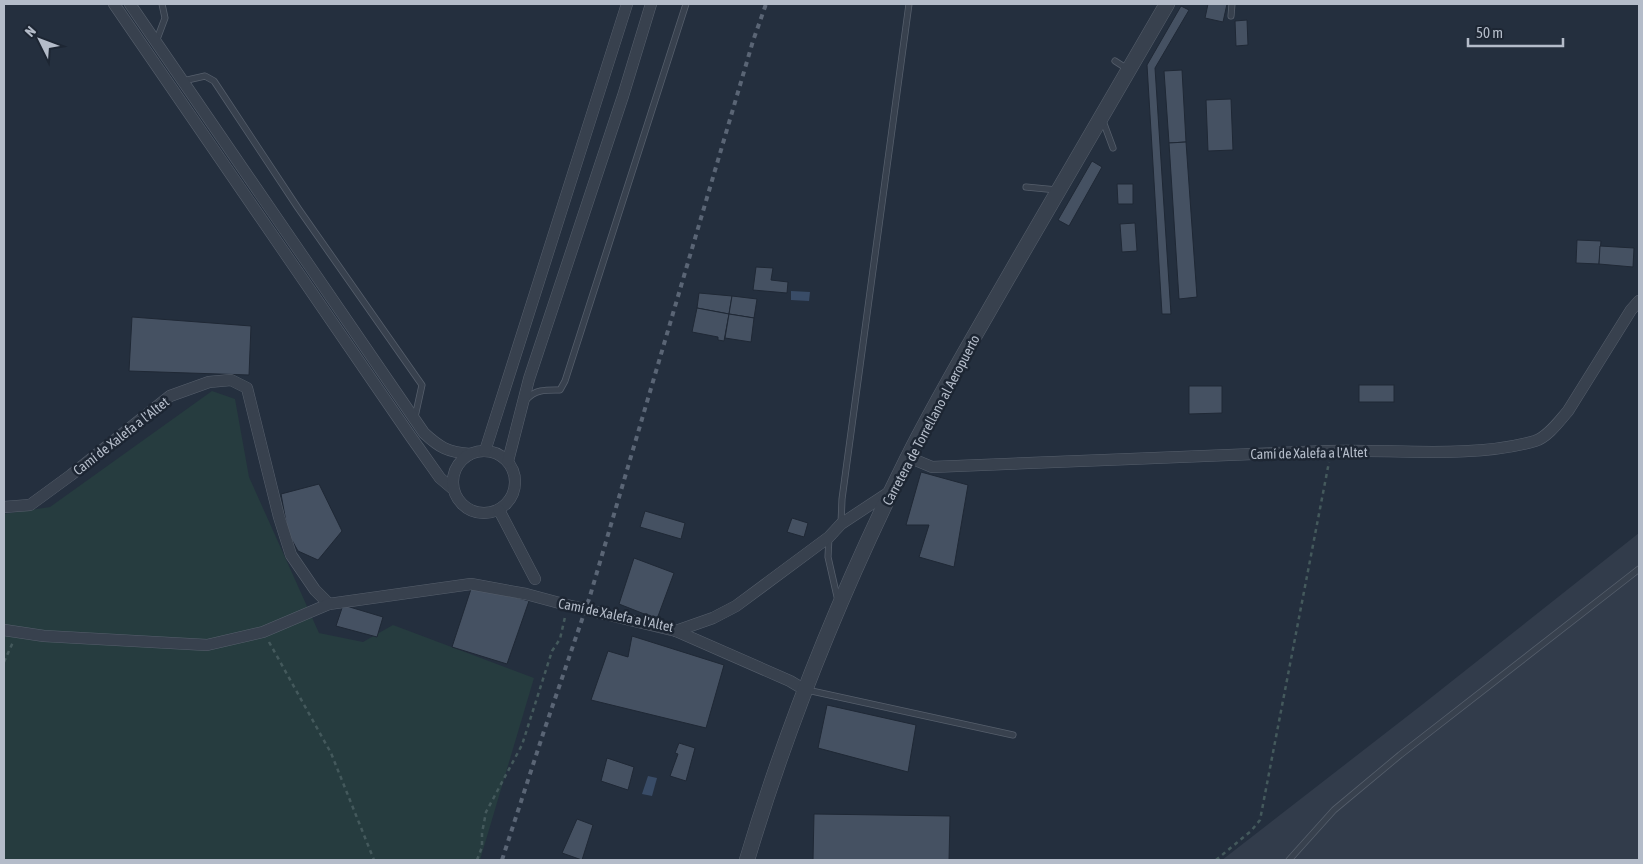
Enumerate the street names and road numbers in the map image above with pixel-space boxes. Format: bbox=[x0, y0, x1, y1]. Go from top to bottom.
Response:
street label: Carretera de Torrellano al Aeropuerto bbox=[879, 332, 983, 508]
street label: Camí de Xalefa a l'Altet bbox=[70, 394, 172, 478]
street label: Camí de Xalefa a l'Altet bbox=[1250, 444, 1368, 462]
street label: Camí de Xalefa a l'Altet bbox=[557, 595, 675, 635]

